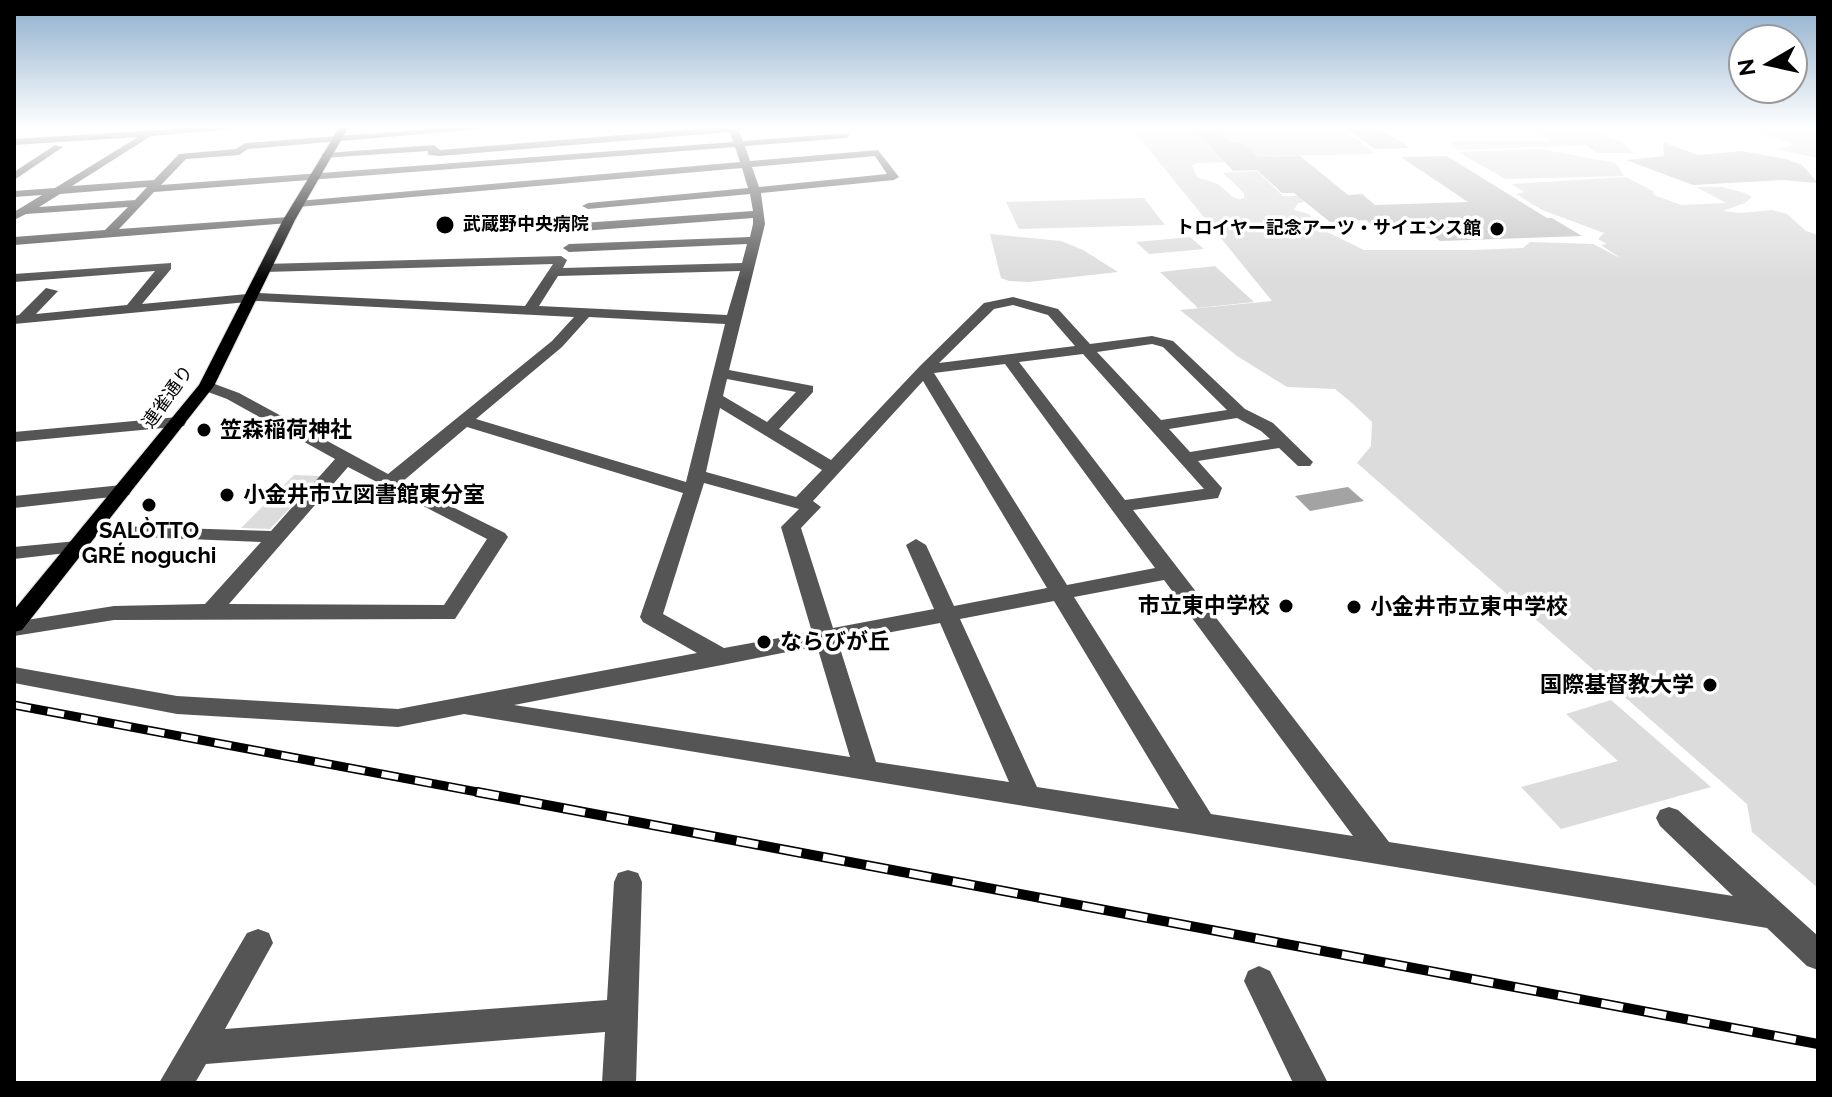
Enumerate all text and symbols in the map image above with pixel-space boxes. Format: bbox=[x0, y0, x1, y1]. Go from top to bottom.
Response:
north arrow bbox=[1728, 24, 1808, 104]
text: N bbox=[1732, 57, 1760, 78]
marker: 武蔵野中央病院 bbox=[434, 214, 456, 236]
place label: 武蔵野中央病院 bbox=[463, 214, 589, 236]
place label: トロイヤー記念アーツ・サイエンス館 bbox=[1176, 218, 1481, 240]
marker: トロイヤー記念アーツ・サイエンス館 bbox=[1488, 220, 1506, 238]
street label: 連雀通り bbox=[138, 362, 198, 432]
place label: 笠森稲荷神社 bbox=[220, 417, 352, 443]
marker: 笠森稲荷神社 bbox=[195, 421, 213, 439]
place label: 小金井市立図書館東分室 bbox=[243, 482, 485, 508]
marker: 小金井市立図書館東分室 bbox=[218, 486, 236, 504]
marker: SALÒTTO GRÉ noguchi bbox=[140, 496, 158, 514]
place label: SALÒTTO GRÉ noguchi bbox=[82, 518, 216, 570]
place label: 市立東中学校 bbox=[1138, 593, 1270, 619]
place label: 小金井市立東中学校 bbox=[1370, 594, 1568, 620]
marker: 市立東中学校 bbox=[1277, 597, 1295, 615]
marker: 小金井市立東中学校 bbox=[1345, 598, 1363, 616]
place label: ならびが丘 bbox=[780, 629, 890, 655]
marker: ならびが丘 bbox=[755, 633, 773, 651]
place label: 国際基督教大学 bbox=[1540, 672, 1694, 698]
marker: 国際基督教大学 bbox=[1701, 676, 1719, 694]

